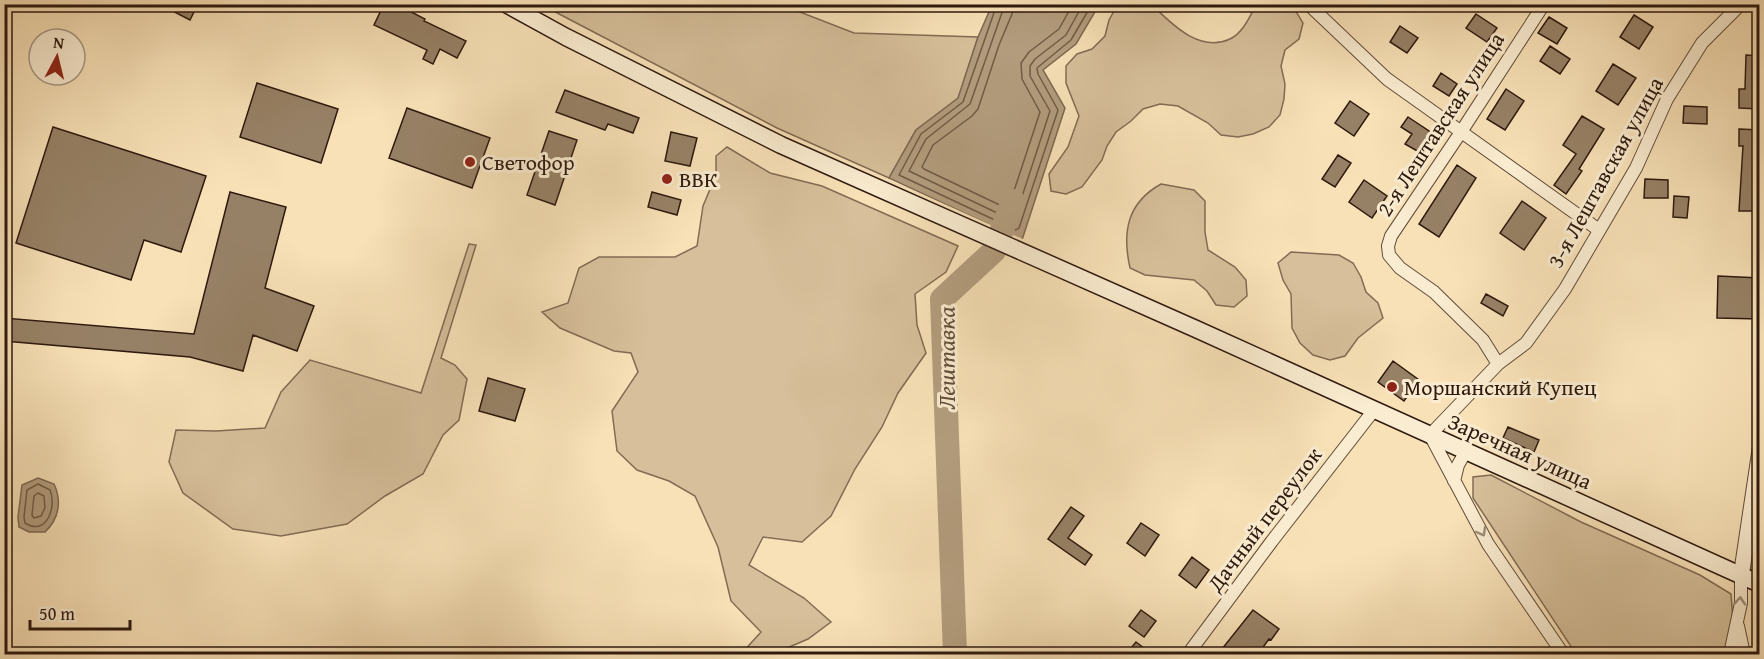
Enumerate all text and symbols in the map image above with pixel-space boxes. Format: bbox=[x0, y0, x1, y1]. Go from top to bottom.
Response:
street label: 2-я Лештавская улица bbox=[1368, 25, 1512, 222]
north arrow bbox=[27, 27, 87, 87]
text: N bbox=[52, 30, 66, 55]
street label: 3-я Лештавская улица bbox=[1539, 70, 1671, 273]
place label: Светофор bbox=[482, 146, 575, 178]
marker: Светофор bbox=[463, 155, 477, 169]
place label: ВВК bbox=[679, 163, 718, 195]
marker: ВВК bbox=[660, 172, 674, 186]
water label: Лештавка bbox=[929, 307, 964, 409]
place label: Моршанский Купец bbox=[1404, 371, 1597, 403]
marker: Моршанский Купец bbox=[1385, 380, 1399, 394]
street label: Заречная улица bbox=[1443, 405, 1598, 497]
street label: Дачный переулок bbox=[1198, 440, 1329, 599]
one-way arrow bbox=[1475, 526, 1486, 536]
scale bar bbox=[30, 593, 130, 631]
one-way arrow bbox=[1733, 596, 1746, 605]
text: 50 m bbox=[39, 600, 75, 627]

